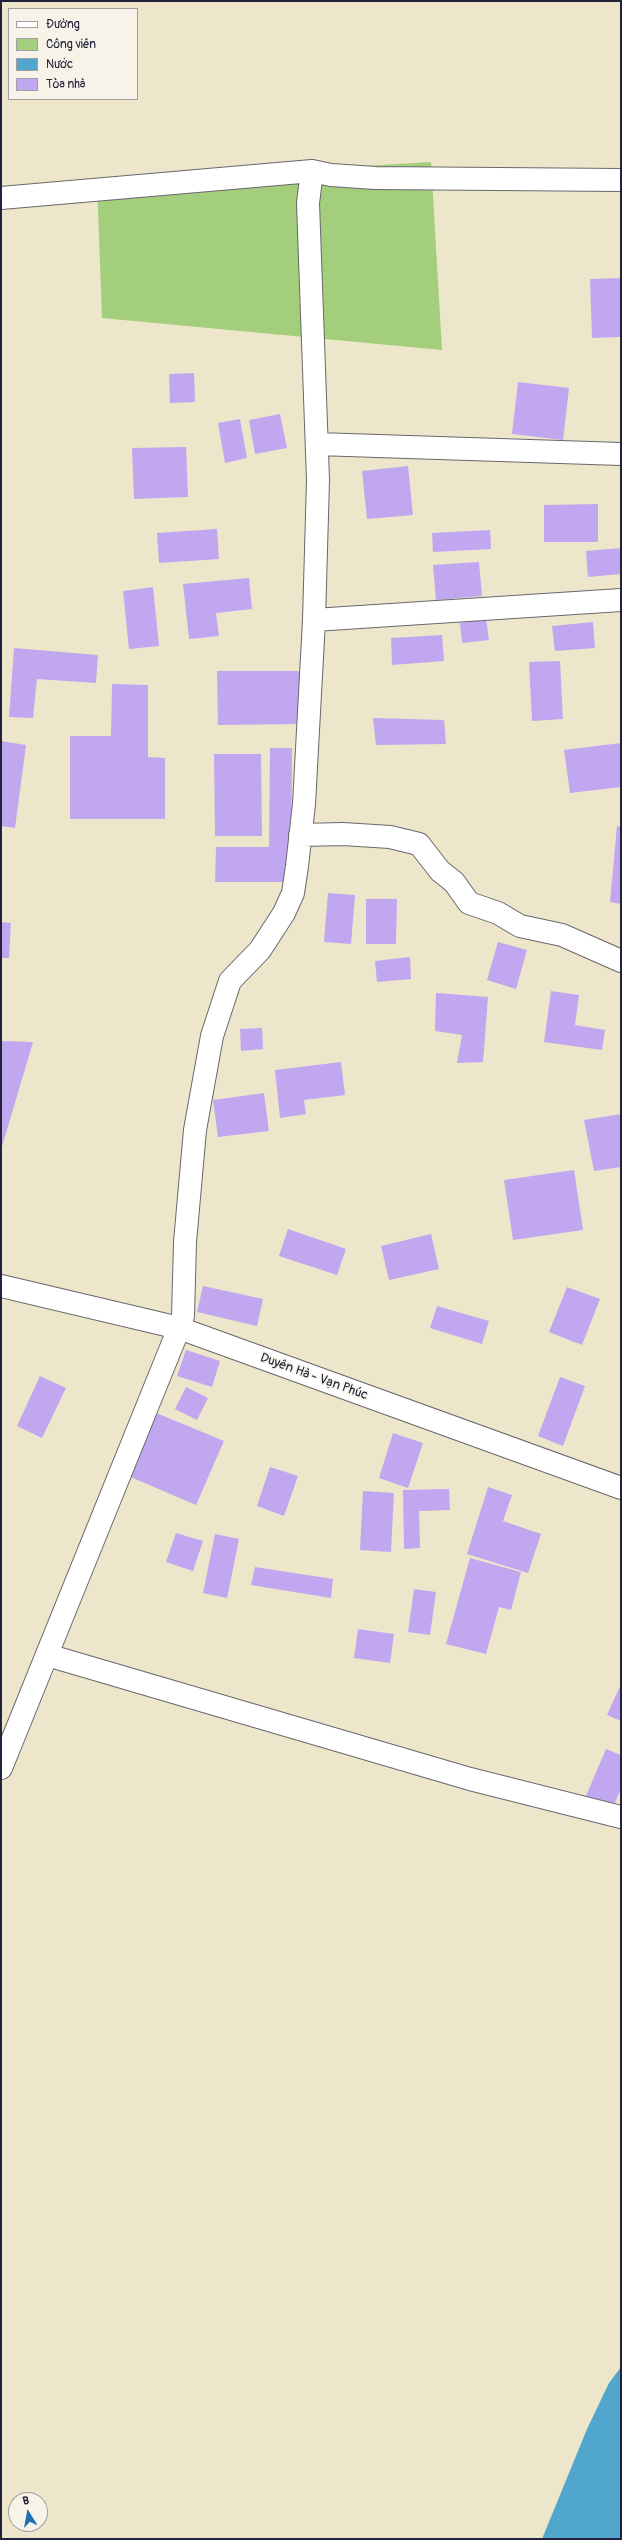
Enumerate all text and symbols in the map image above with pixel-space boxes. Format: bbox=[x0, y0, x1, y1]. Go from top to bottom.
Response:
legend bbox=[8, 8, 138, 100]
text: Đường bbox=[46, 17, 80, 32]
text: Công viên bbox=[46, 37, 96, 52]
text: Nước bbox=[46, 57, 73, 72]
text: Tòa nhà bbox=[46, 77, 85, 92]
street label: Duyên Hà - Vạn Phúc bbox=[258, 1350, 370, 1404]
north arrow bbox=[8, 2492, 48, 2532]
text: B bbox=[21, 2494, 30, 2508]

